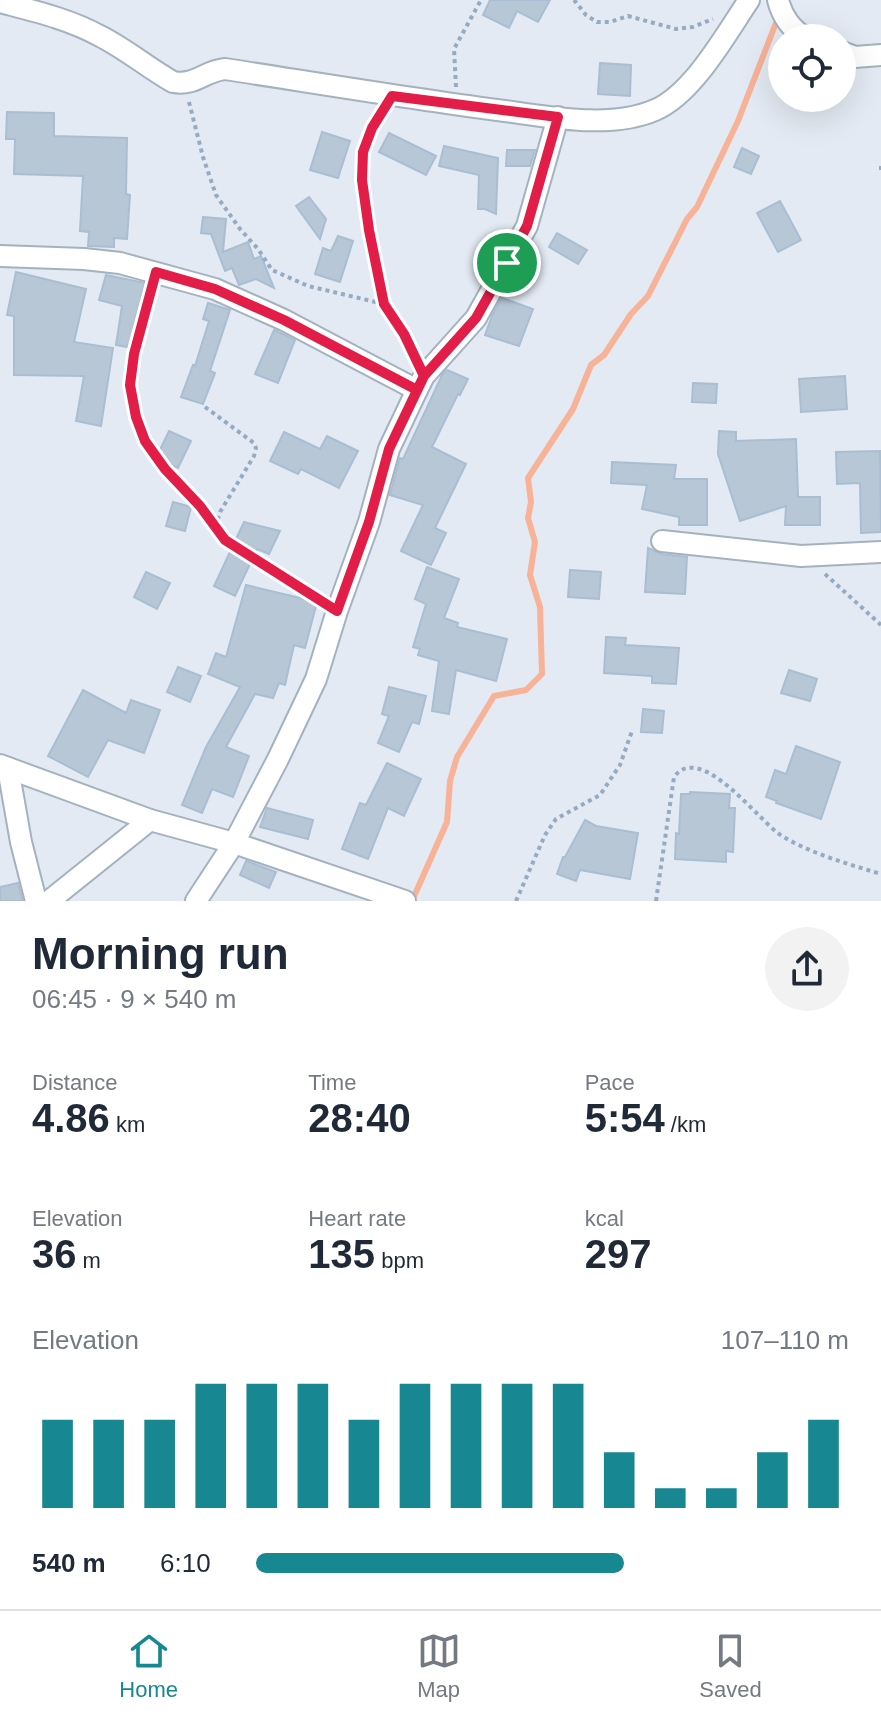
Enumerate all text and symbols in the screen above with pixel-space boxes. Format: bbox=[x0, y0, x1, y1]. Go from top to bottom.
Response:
map controls bbox=[768, 24, 856, 112]
button: locate bbox=[768, 24, 856, 112]
pin bbox=[473, 229, 541, 297]
icon: arrive bbox=[485, 241, 529, 285]
button: share bbox=[765, 927, 849, 1011]
text: Morning run bbox=[32, 929, 289, 978]
text: 06:45 · 9 × 540 m bbox=[32, 984, 237, 1014]
text: Distance bbox=[32, 1070, 118, 1095]
text: Time bbox=[308, 1070, 356, 1095]
text: Pace bbox=[585, 1070, 635, 1095]
text: 4.86 bbox=[32, 1096, 110, 1140]
text: 28:40 bbox=[308, 1096, 411, 1140]
text: 5:54 bbox=[585, 1096, 665, 1140]
text: km bbox=[110, 1112, 145, 1137]
text: /km bbox=[665, 1112, 706, 1137]
text: Elevation bbox=[32, 1206, 123, 1231]
text: Heart rate bbox=[308, 1206, 406, 1231]
text: kcal bbox=[585, 1206, 624, 1231]
text: 36 bbox=[32, 1232, 77, 1276]
text: 135 bbox=[308, 1232, 375, 1276]
text: 297 bbox=[585, 1232, 651, 1276]
text: m bbox=[77, 1248, 101, 1273]
text: bpm bbox=[375, 1248, 424, 1273]
text: Elevation bbox=[32, 1325, 139, 1355]
text: 107–110 m bbox=[721, 1325, 849, 1355]
text: 540 m bbox=[32, 1548, 106, 1578]
text: 6:10 bbox=[160, 1548, 211, 1578]
tab: Home bbox=[119, 1629, 178, 1703]
tab: Map bbox=[417, 1629, 461, 1703]
tab: Saved bbox=[699, 1629, 762, 1703]

